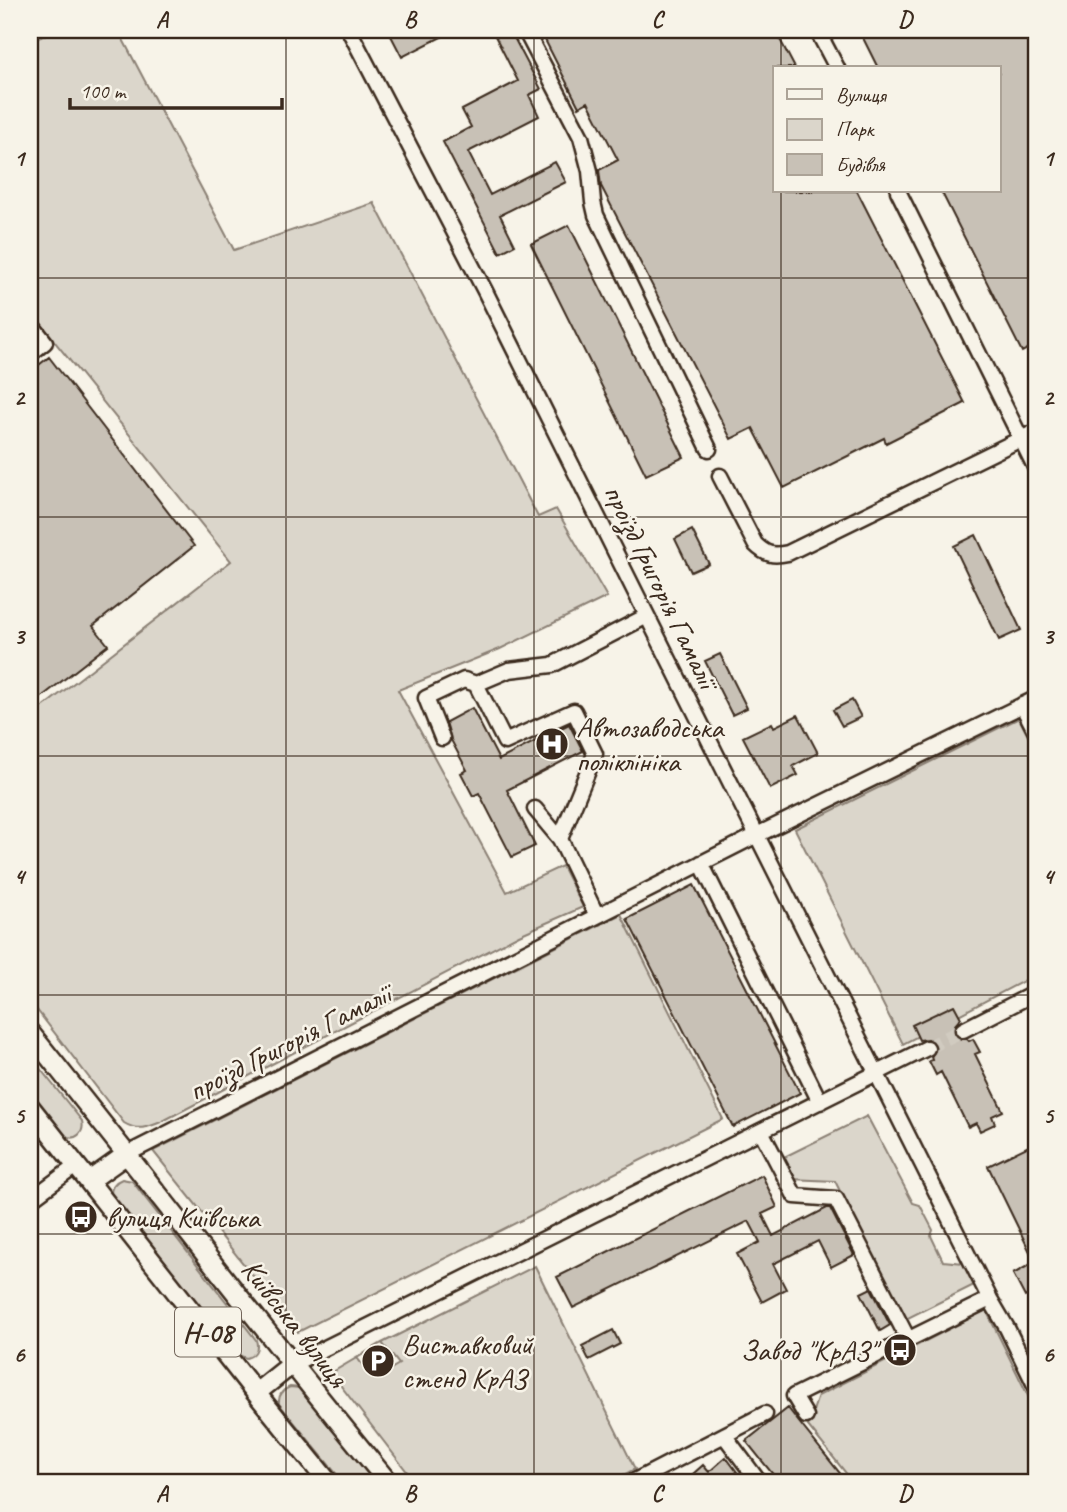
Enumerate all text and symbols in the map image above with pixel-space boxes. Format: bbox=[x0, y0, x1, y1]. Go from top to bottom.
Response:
text: A bbox=[156, 5, 170, 34]
text: B bbox=[404, 5, 418, 34]
text: C bbox=[652, 5, 666, 34]
text: D bbox=[898, 5, 914, 34]
scale bar bbox=[70, 66, 282, 110]
legend bbox=[773, 66, 1000, 192]
text: 100 m bbox=[80, 78, 127, 104]
text: Вулиця bbox=[836, 82, 887, 108]
text: Парк bbox=[836, 116, 876, 142]
text: 1 bbox=[14, 144, 27, 173]
text: 1 bbox=[1043, 144, 1056, 173]
text: Будівля bbox=[836, 152, 886, 178]
text: 2 bbox=[14, 383, 27, 412]
text: 2 bbox=[1043, 383, 1056, 412]
street label: проїзд Григорія Гамалії bbox=[595, 478, 729, 699]
text: 3 bbox=[14, 622, 27, 651]
text: 3 bbox=[1043, 622, 1056, 651]
place label: Автозаводська поліклініка bbox=[576, 708, 725, 780]
hospital icon: Автозаводська поліклініка bbox=[533, 725, 571, 763]
text: 4 bbox=[14, 862, 27, 891]
text: 4 bbox=[1043, 862, 1056, 891]
street label: проїзд Григорія Гамалії bbox=[181, 972, 402, 1109]
text: 5 bbox=[14, 1101, 26, 1130]
text: 5 bbox=[1043, 1101, 1055, 1130]
bus stop icon: вулиця Київська bbox=[62, 1198, 100, 1236]
place label: вулиця Київська bbox=[106, 1198, 262, 1236]
street label: Київська вулиця bbox=[233, 1251, 358, 1396]
road number: Н-08 bbox=[175, 1308, 241, 1356]
place label: Виставковий стенд КрАЗ bbox=[402, 1325, 534, 1397]
place label: Завод "КрАЗ" bbox=[740, 1331, 882, 1369]
bus stop icon: Завод "КрАЗ" bbox=[881, 1331, 919, 1369]
text: 6 bbox=[14, 1340, 27, 1369]
text: 6 bbox=[1043, 1340, 1056, 1369]
parking icon: Виставковий стенд КрАЗ bbox=[359, 1342, 397, 1380]
text: A bbox=[156, 1479, 170, 1508]
text: B bbox=[404, 1479, 418, 1508]
text: C bbox=[652, 1479, 666, 1508]
text: D bbox=[898, 1479, 914, 1508]

